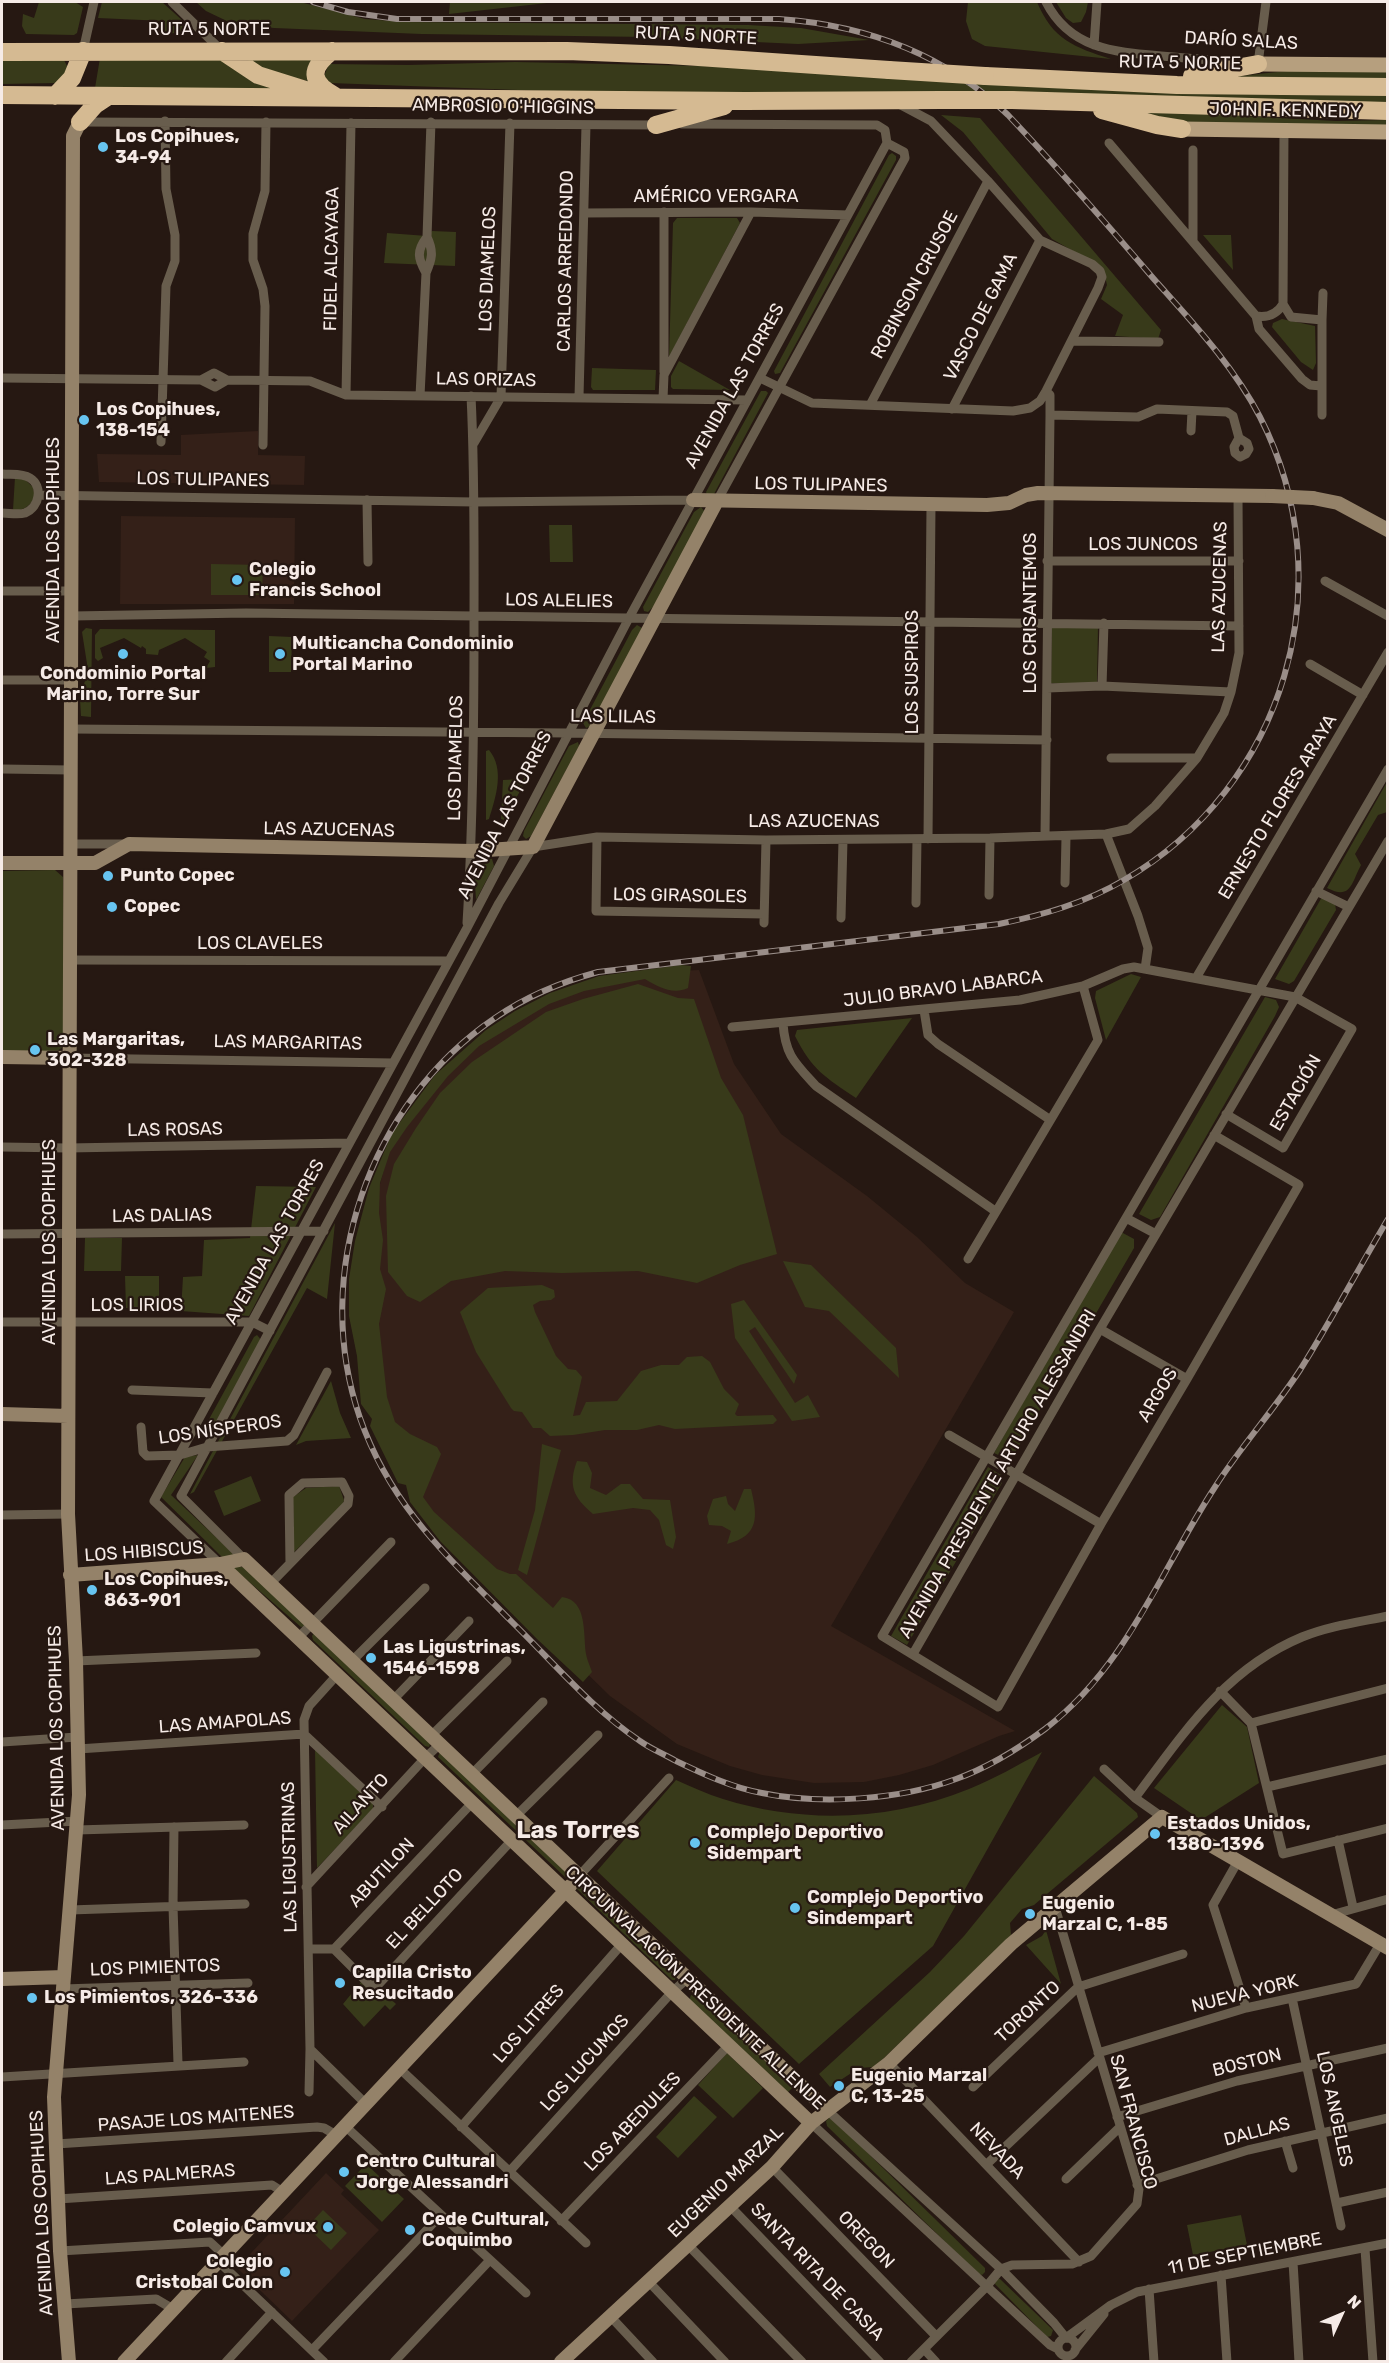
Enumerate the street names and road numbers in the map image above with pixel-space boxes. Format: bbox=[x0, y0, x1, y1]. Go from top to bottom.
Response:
street label: RUTA 5 NORTE bbox=[148, 19, 270, 41]
street label: RUTA 5 NORTE bbox=[634, 22, 758, 50]
street label: DARÍO SALAS bbox=[1184, 27, 1298, 55]
street label: RUTA 5 NORTE bbox=[1118, 51, 1242, 75]
street label: AMBROSIO O'HIGGINS bbox=[412, 95, 594, 119]
street label: JOHN F. KENNEDY bbox=[1208, 99, 1362, 123]
street label: CARLOS ARREDONDO bbox=[554, 170, 578, 352]
street label: AMÉRICO VERGARA bbox=[634, 186, 798, 208]
street label: FIDEL ALCAYAGA bbox=[320, 187, 344, 331]
street label: LOS DIAMELOS bbox=[475, 206, 501, 332]
street label: ROBINSON CRUSOE bbox=[867, 207, 963, 363]
street label: VASCO DE GAMA bbox=[939, 249, 1023, 385]
street label: AVENIDA LAS TORRES bbox=[681, 300, 789, 472]
street label: LAS ORIZAS bbox=[436, 368, 536, 392]
street label: AVENIDA LOS COPIHUES bbox=[43, 437, 65, 643]
street label: LOS TULIPANES bbox=[136, 468, 270, 492]
street label: LOS TULIPANES bbox=[754, 473, 888, 497]
street label: LAS AZUCENAS bbox=[1208, 521, 1232, 653]
street label: LOS CRISANTEMOS bbox=[1020, 532, 1042, 694]
street label: LOS JUNCOS bbox=[1088, 534, 1198, 556]
street label: LOS ALELIES bbox=[505, 589, 613, 613]
street label: LOS SUSPIROS bbox=[902, 610, 924, 734]
street label: LOS DIAMELOS bbox=[444, 695, 468, 821]
street label: LAS LILAS bbox=[570, 705, 656, 729]
street label: ERNESTO FLORES ARAYA bbox=[1214, 711, 1342, 903]
street label: AVENIDA LAS TORRES bbox=[453, 727, 557, 903]
street label: LAS AZUCENAS bbox=[748, 811, 880, 833]
street label: LAS AZUCENAS bbox=[263, 818, 395, 842]
street label: LOS GIRASOLES bbox=[613, 884, 747, 908]
street label: LOS CLAVELES bbox=[197, 933, 323, 955]
street label: JULIO BRAVO LABARCA bbox=[842, 966, 1044, 1012]
street label: LAS MARGARITAS bbox=[213, 1031, 363, 1055]
street label: ESTACIÓN bbox=[1266, 1051, 1326, 1135]
street label: LAS ROSAS bbox=[127, 1118, 223, 1142]
street label: AVENIDA LOS COPIHUES bbox=[39, 1139, 61, 1345]
street label: AVENIDA LAS TORRES bbox=[221, 1156, 329, 1328]
street label: LAS DALIAS bbox=[112, 1204, 212, 1228]
street label: LOS LIRIOS bbox=[91, 1295, 183, 1317]
street label: AVENIDA PRESIDENTE ARTURO ALESSANDRI bbox=[895, 1306, 1101, 1642]
street label: ARGOS bbox=[1133, 1364, 1183, 1426]
street label: LOS NÍSPEROS bbox=[157, 1411, 283, 1449]
street label: LOS HIBISCUS bbox=[84, 1537, 204, 1567]
street label: AVENIDA LOS COPIHUES bbox=[44, 1625, 70, 1831]
street label: LAS AMAPOLAS bbox=[158, 1708, 292, 1738]
street label: AILANTO bbox=[328, 1769, 394, 1839]
street label: LAS LIGUSTRINAS bbox=[278, 1781, 302, 1933]
street label: ABUTILON bbox=[345, 1834, 419, 1912]
street label: CIRCUNVALACIÓN PRESIDENTE ALLENDE bbox=[560, 1862, 830, 2114]
street label: EL BELLOTO bbox=[382, 1864, 468, 1954]
street label: LOS PIMIENTOS bbox=[89, 1955, 221, 1981]
street label: NUEVA YORK bbox=[1189, 1970, 1301, 2018]
street label: TORONTO bbox=[991, 1976, 1065, 2048]
street label: LOS LITRES bbox=[489, 1980, 569, 2068]
street label: LOS LUCUMOS bbox=[536, 2010, 634, 2116]
street label: BOSTON bbox=[1210, 2044, 1284, 2082]
street label: LOS ANGELES bbox=[1311, 2049, 1357, 2169]
street label: SAN FRANCISCO bbox=[1105, 2052, 1161, 2192]
street label: LOS ABEDULES bbox=[580, 2068, 686, 2176]
street label: PASAJE LOS MAITENES bbox=[97, 2101, 295, 2137]
street label: AVENIDA LOS COPIHUES bbox=[26, 2110, 58, 2316]
street label: DALLAS bbox=[1222, 2113, 1292, 2151]
street label: NEVADA bbox=[965, 2118, 1029, 2184]
street label: EUGENIO MARZAL bbox=[664, 2121, 788, 2243]
street label: LAS PALMERAS bbox=[104, 2160, 236, 2190]
street label: SANTA RITA DE CASIA bbox=[746, 2199, 888, 2345]
street label: OREGON bbox=[833, 2207, 899, 2273]
street label: 11 DE SEPTIEMBRE bbox=[1166, 2228, 1324, 2280]

